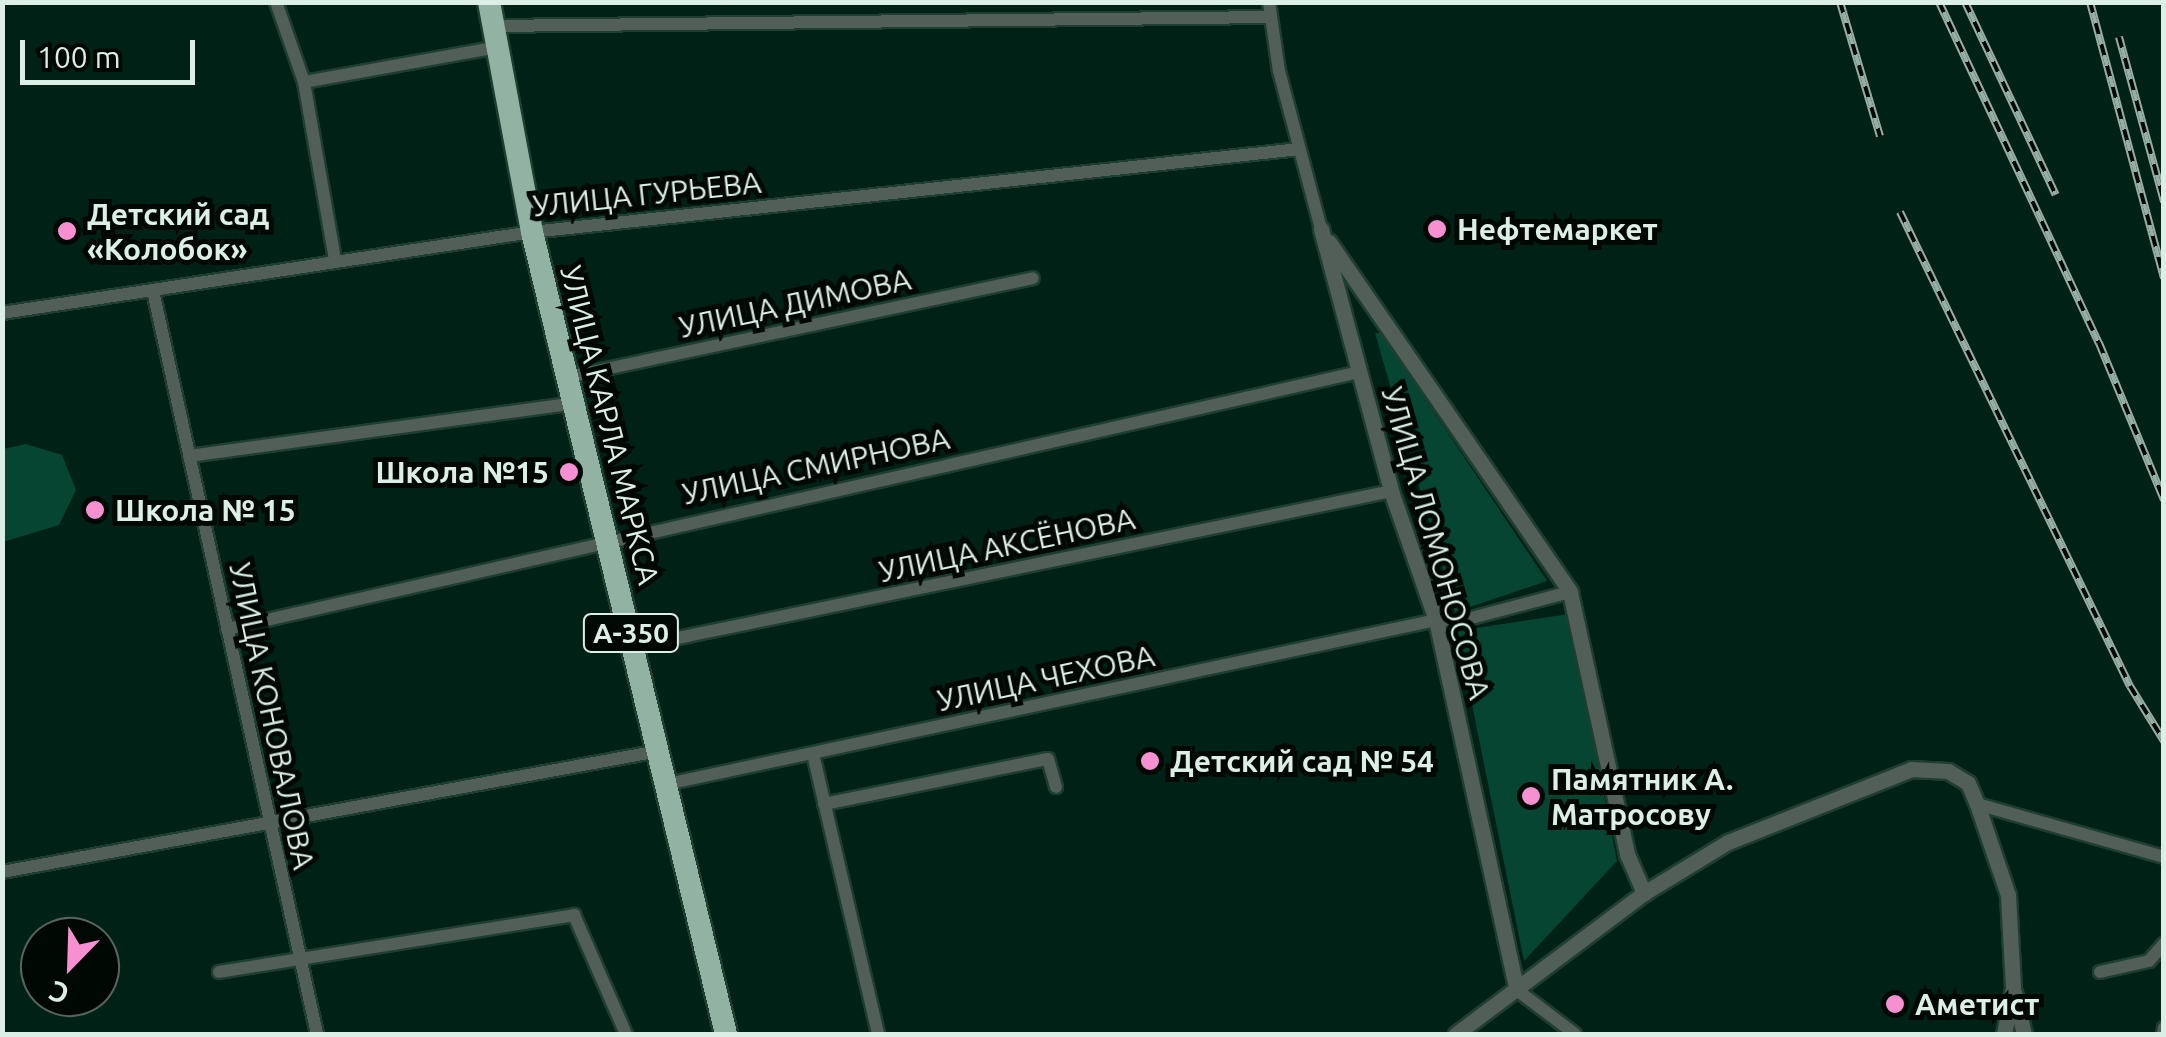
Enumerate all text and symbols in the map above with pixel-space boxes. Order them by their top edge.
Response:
scale bar [25,20,200,82]
text: 100 m [37,40,121,74]
street label: УЛИЦА ГУРЬЕВА [531,164,763,224]
place label: Детский сад «Колобок» [87,196,269,266]
place label: Нефтемаркет [1457,211,1658,247]
marker: Нефтемаркет [1426,218,1448,240]
marker: Детский сад «Колобок» [56,220,78,242]
street label: УЛИЦА ДИМОВА [676,261,914,345]
street label: УЛИЦА КАРЛА МАРКСА [553,262,667,588]
street label: УЛИЦА ЛОМОНОСОВА [1374,383,1498,703]
street label: УЛИЦА СМИРНОВА [679,420,953,512]
place label: Школа №15 [375,454,549,490]
marker: Школа №15 [558,461,580,483]
place label: Школа № 15 [115,492,296,528]
marker: Школа № 15 [84,499,106,521]
street label: УЛИЦА АКСЁНОВА [876,500,1138,590]
street label: УЛИЦА КОНОВАЛОВА [222,559,322,873]
road number: А-350 [581,610,681,656]
street label: УЛИЦА ЧЕХОВА [934,637,1158,719]
place label: Детский сад № 54 [1170,743,1434,779]
marker: Детский сад № 54 [1139,750,1161,772]
place label: Памятник А. Матросову [1551,761,1733,832]
marker: Памятник А. Матросову [1520,785,1542,807]
north arrow [20,917,120,1017]
text: С [45,975,73,1011]
place label: Аметист [1915,986,2039,1022]
marker: Аметист [1884,993,1906,1015]

